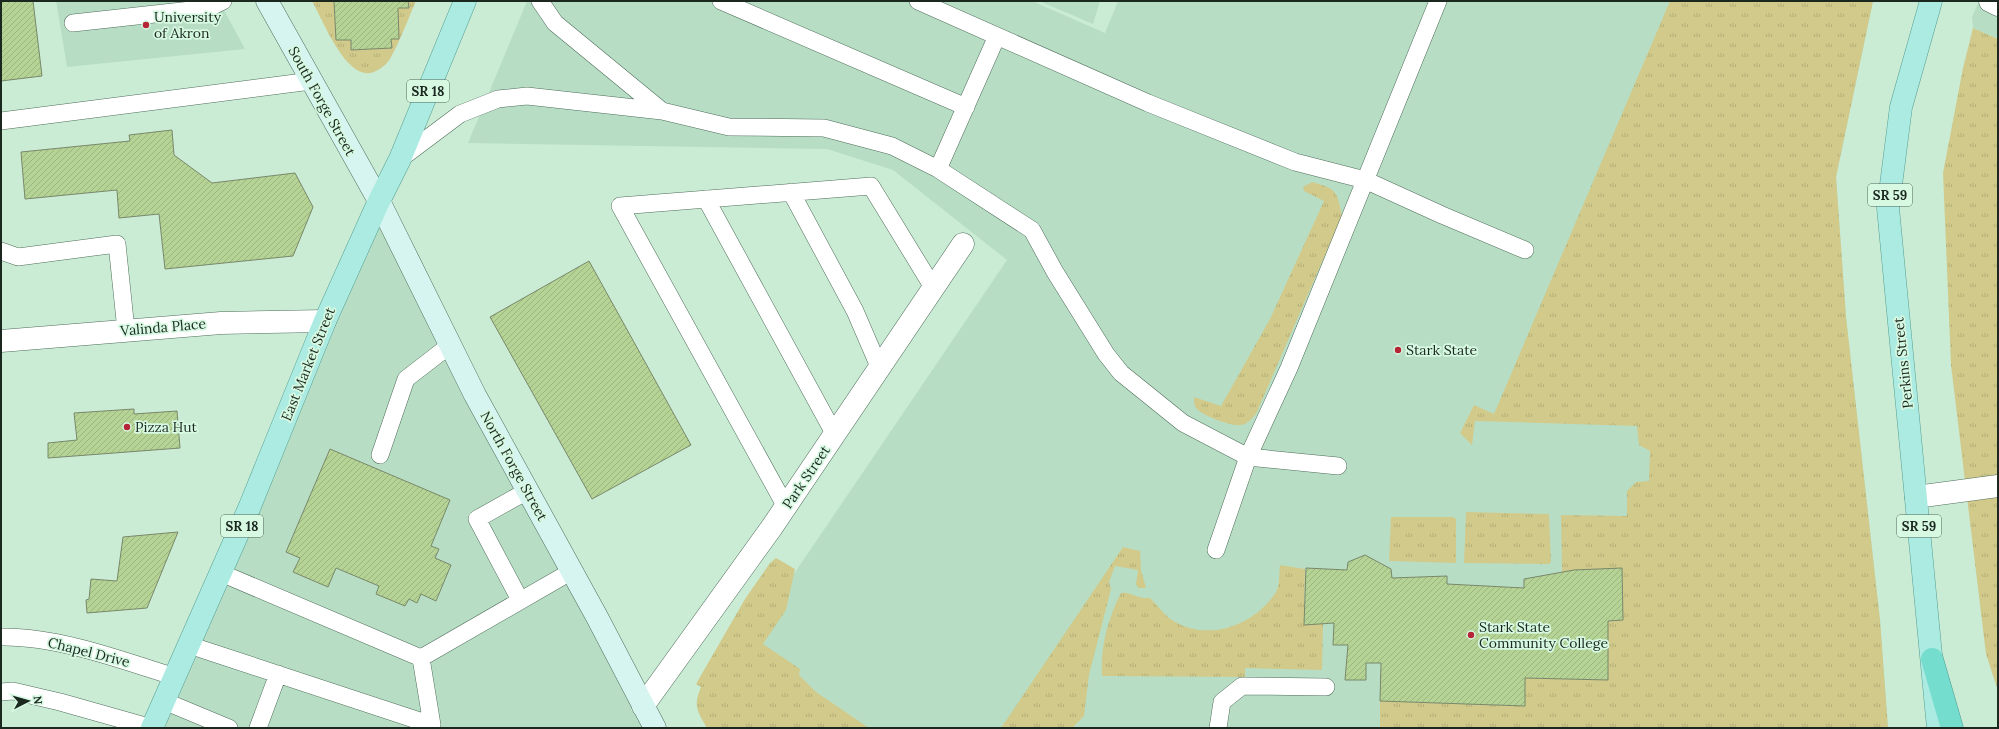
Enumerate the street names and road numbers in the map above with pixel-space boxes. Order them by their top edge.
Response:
street label: South Forge Street [284,43,360,159]
road number: SR 18 [407,80,449,102]
road number: SR 59 [1868,184,1912,206]
street label: East Market Street [277,304,339,424]
street label: Valinda Place [118,314,207,340]
street label: Perkins Street [1889,316,1917,410]
street label: North Forge Street [476,408,552,525]
street label: Park Street [778,441,834,512]
road number: SR 18 [221,515,263,537]
road number: SR 59 [1897,515,1941,537]
street label: Chapel Drive [46,633,132,671]

